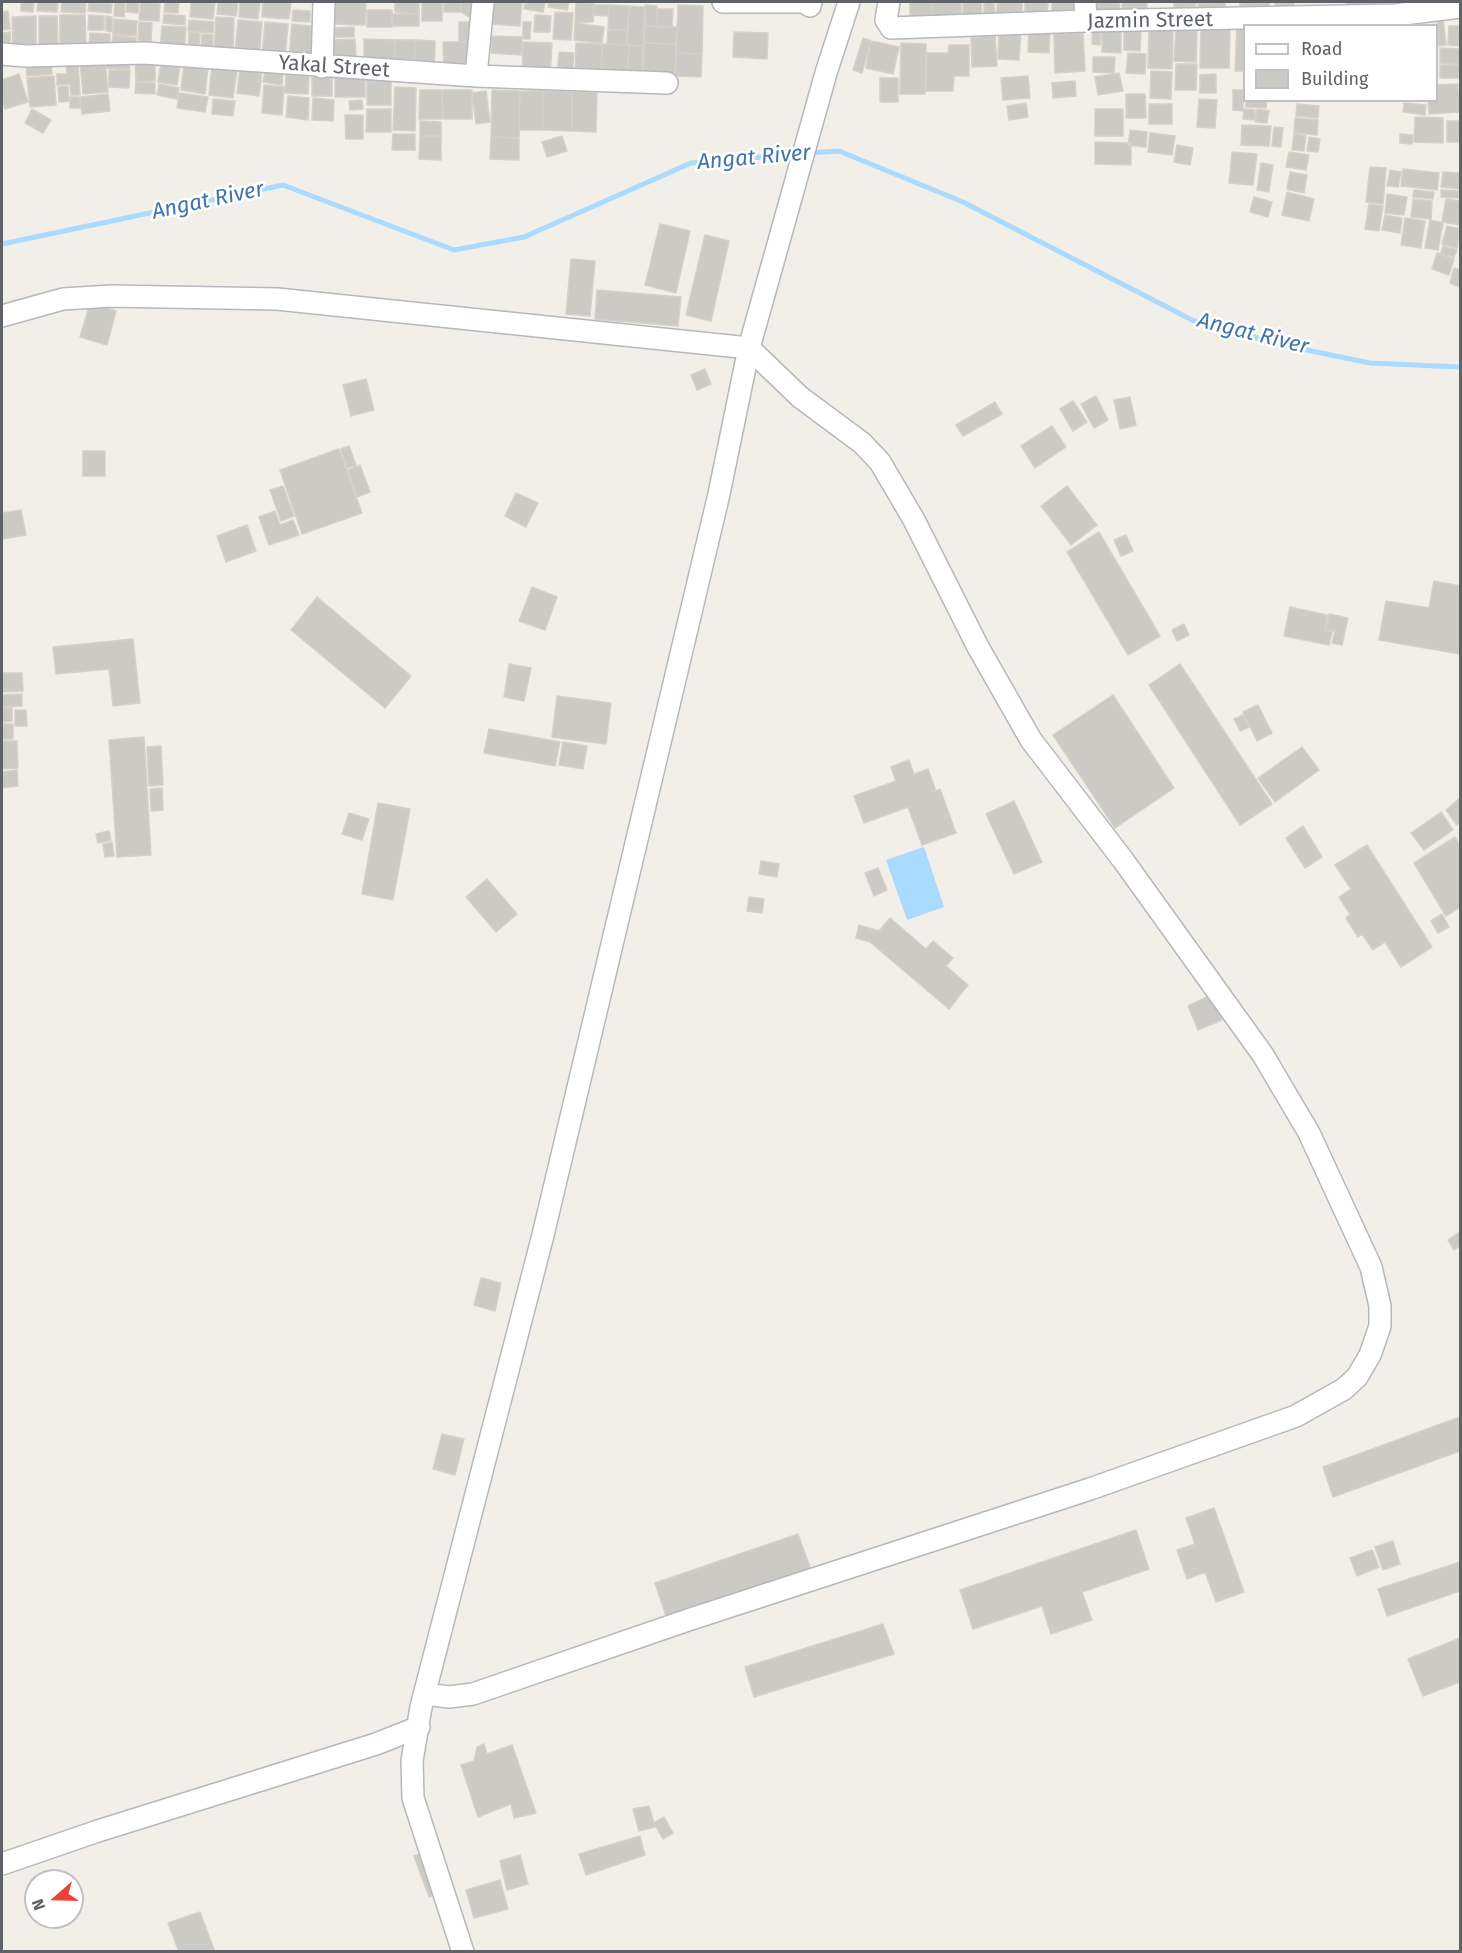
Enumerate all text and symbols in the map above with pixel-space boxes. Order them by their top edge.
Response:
street label: Jazmin Street [1087,7,1213,35]
legend [1243,24,1438,102]
text: Road [1301,38,1343,60]
street label: Yakal Street [277,51,391,83]
text: Building [1301,68,1368,90]
water label: Angat River [696,140,812,176]
water label: Angat River [150,176,266,226]
water label: Angat River [1195,307,1311,361]
north arrow [24,1869,84,1929]
text: N [28,1896,49,1913]

